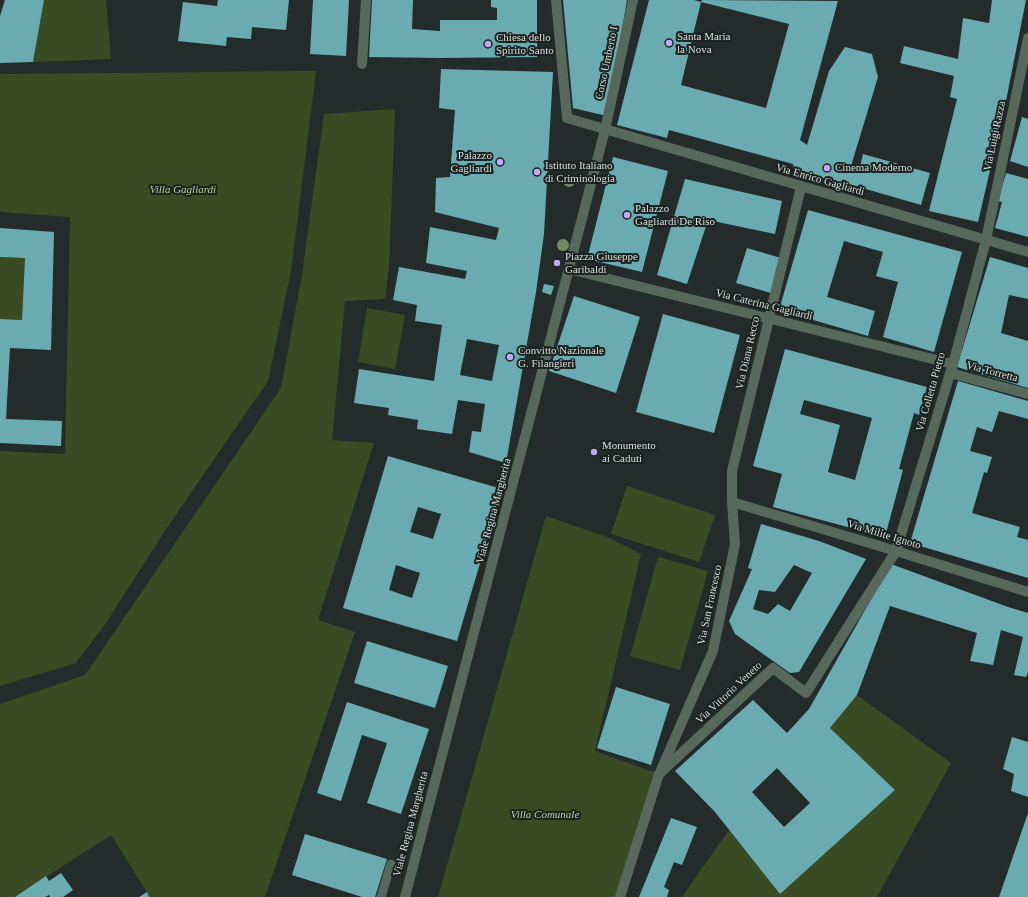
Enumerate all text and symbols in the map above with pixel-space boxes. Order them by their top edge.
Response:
street label: Corso Umberto I [593,25,621,101]
place label: Santa Maria la Nova [677,30,730,56]
place label: Chiesa dello Spirito Santo [496,31,554,57]
marker: Santa Maria la Nova [664,38,674,48]
marker: Chiesa dello Spirito Santo [483,39,493,49]
street label: Via Luigi Razza [981,100,1009,172]
place label: Palazzo Gagliardi [450,149,492,175]
marker: Palazzo Gagliardi [495,157,505,167]
place label: Istituto Italiano di Criminologia [545,159,615,185]
street label: Via Enrico Gagliardi [774,161,866,199]
place label: Cinema Moderno [835,161,912,175]
marker: Cinema Moderno [822,163,832,173]
marker: Istituto Italiano di Criminologia [532,167,542,177]
park label: Villa Gagliardi [150,183,216,197]
place label: Palazzo Gagliardi De Riso [635,202,715,228]
marker: Palazzo Gagliardi De Riso [622,210,632,220]
place label: Piazza Giuseppe Garibaldi [565,250,638,276]
marker: Piazza Giuseppe Garibaldi [552,258,562,268]
street label: Via Caterina Gagliardi [714,287,814,323]
street label: Via Diana Recco [733,315,763,391]
place label: Convitto Nazionale G. Filangieri [518,344,604,370]
street label: Via Colletta Pietro [913,351,949,433]
marker: Convitto Nazionale G. Filangieri [505,352,515,362]
street label: Via Torretta [965,359,1019,385]
place label: Monumento ai Caduti [602,439,656,465]
marker: Monumento ai Caduti [589,447,599,457]
street label: Viale Regina Margherita [474,457,514,565]
street label: Via Milite Ignoto [846,518,922,552]
street label: Via San Francesco [695,564,725,646]
street label: Via Vittorio Veneto [693,659,765,727]
street label: Viale Regina Margherita [391,770,431,878]
park label: Villa Comunale [511,808,579,822]

